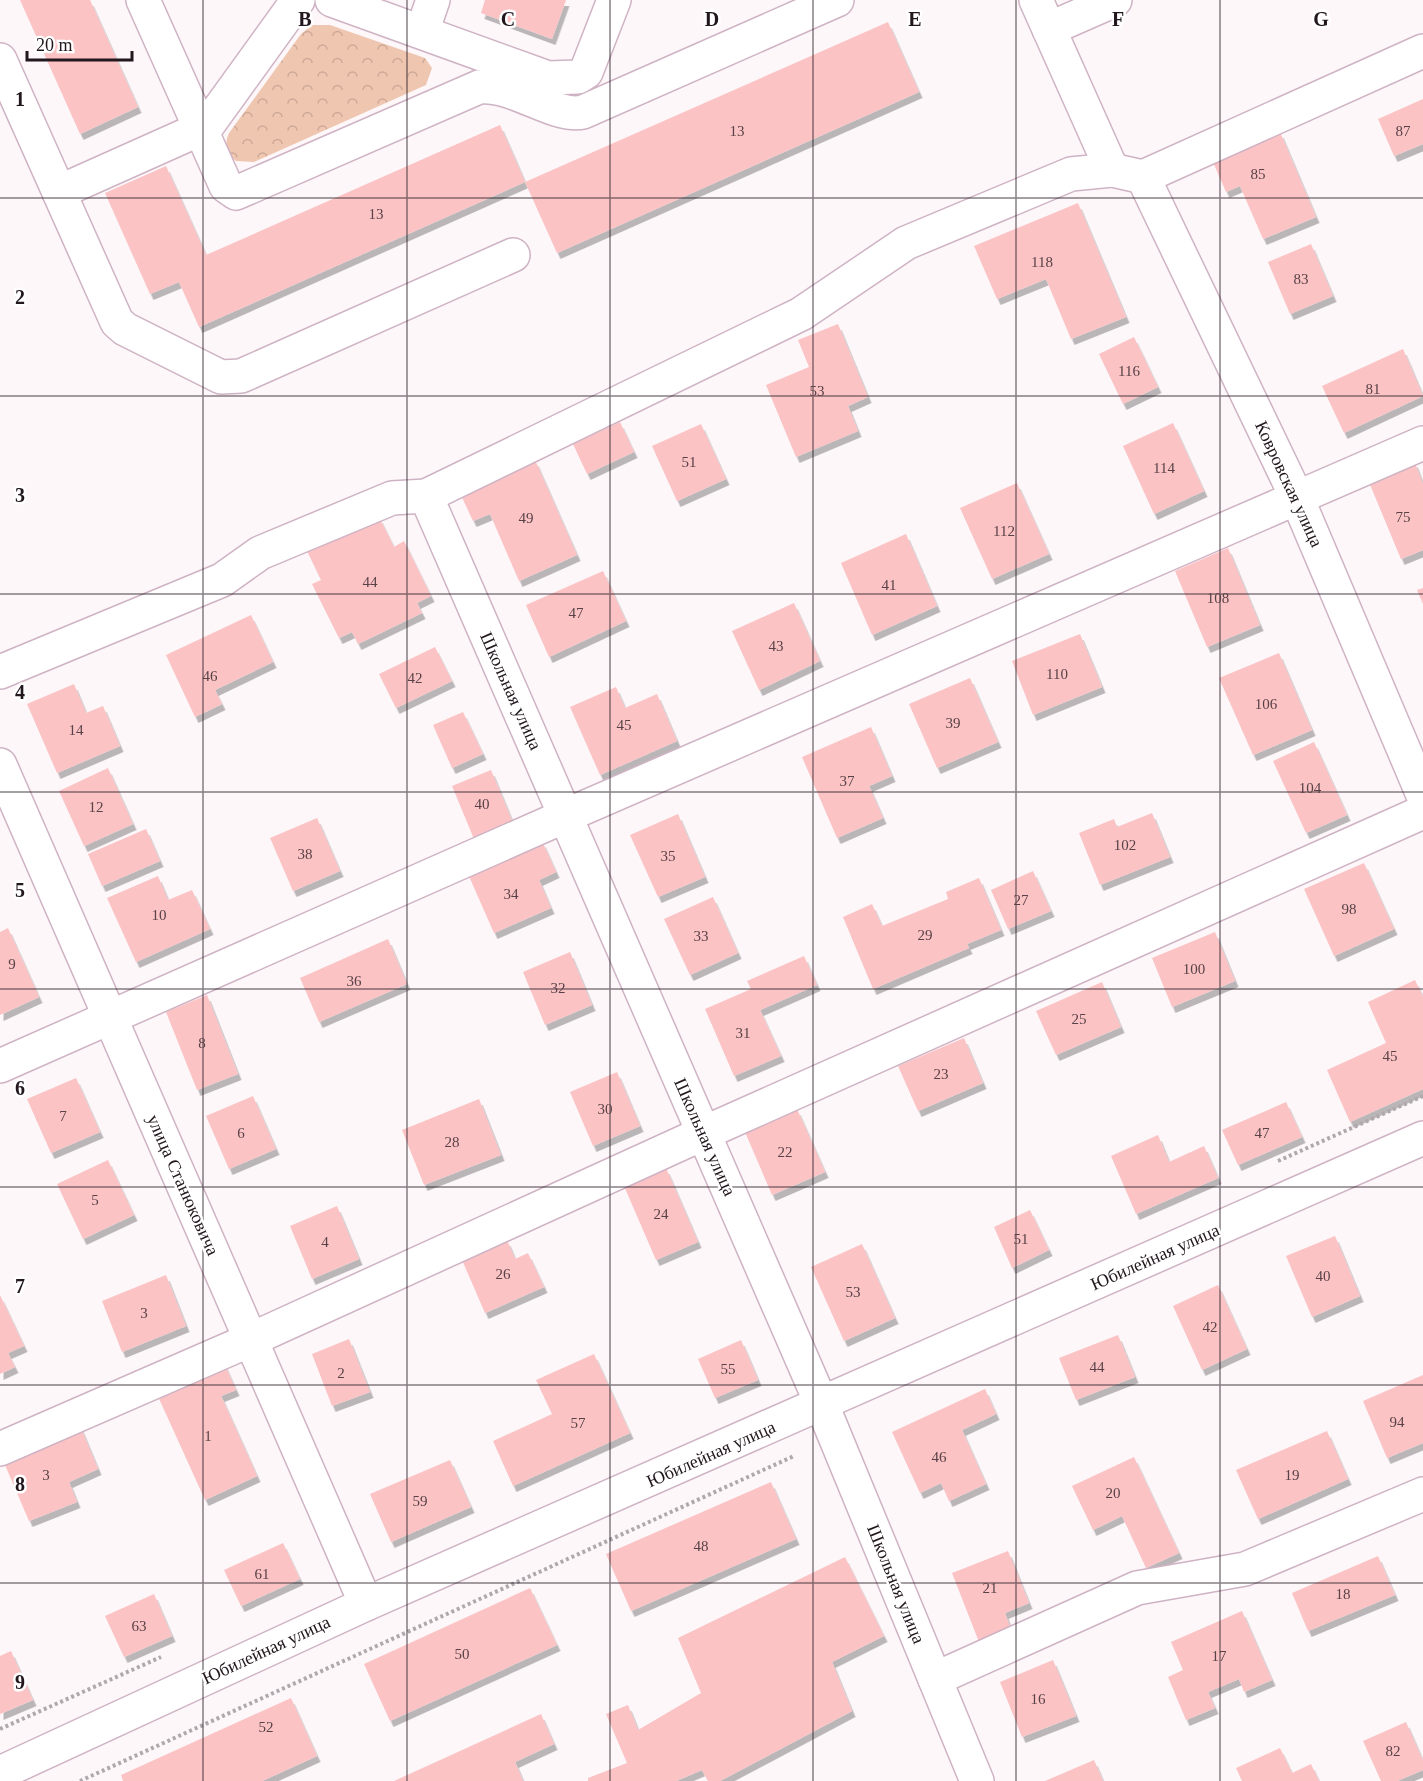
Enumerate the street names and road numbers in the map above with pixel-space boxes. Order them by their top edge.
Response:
street label: Ковровская улица [1251,418,1327,550]
street label: Школьная улица [476,629,546,753]
street label: Школьная улица [670,1075,740,1199]
street label: улица Станюковича [143,1112,223,1258]
street label: Юбилейная улица [1088,1220,1222,1294]
street label: Юбилейная улица [644,1417,778,1491]
street label: Школьная улица [863,1521,929,1647]
street label: Юбилейная улица [199,1612,333,1688]

